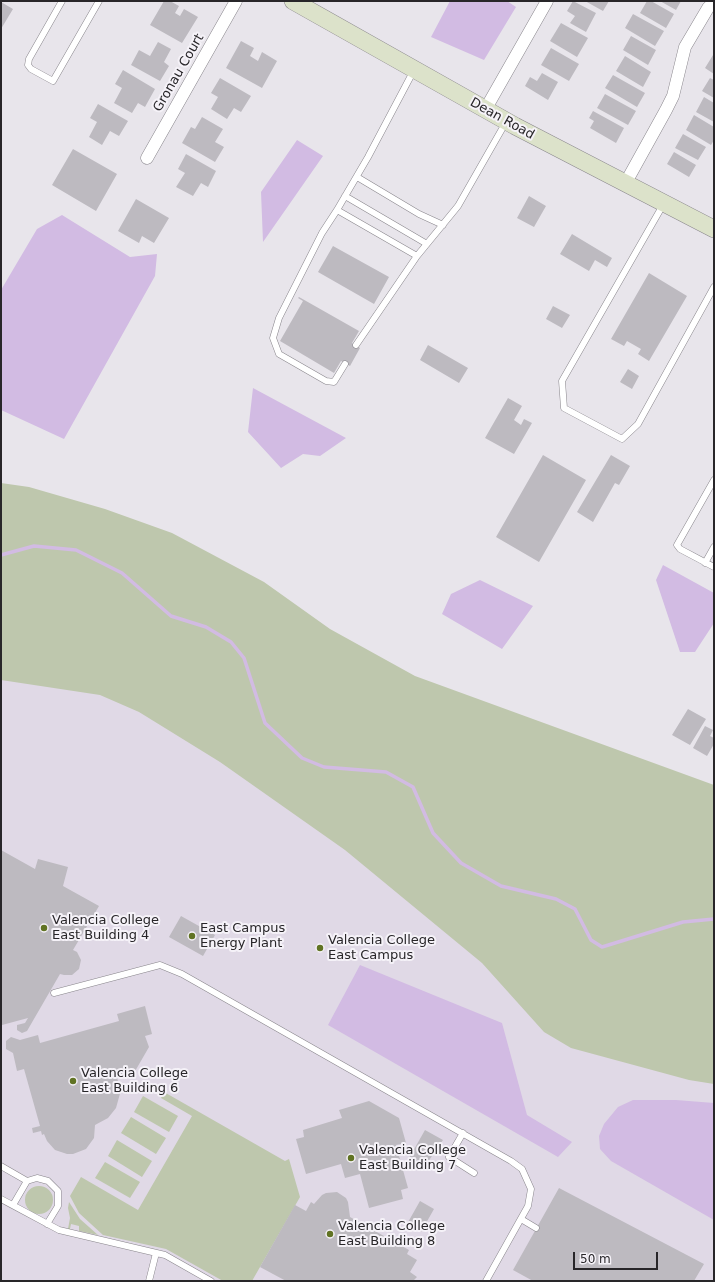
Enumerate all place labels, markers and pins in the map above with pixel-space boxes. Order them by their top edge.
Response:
place label: Valencia College East Building 4 [52,913,159,944]
place label: East Campus Energy Plant [200,921,285,952]
marker: Valencia College East Building 4 [39,923,49,933]
marker: East Campus Energy Plant [187,931,197,941]
place label: Valencia College East Campus [328,933,435,964]
marker: Valencia College East Campus [315,943,325,953]
place label: Valencia College East Building 6 [81,1066,188,1097]
marker: Valencia College East Building 6 [68,1076,78,1086]
place label: Valencia College East Building 7 [359,1143,466,1174]
marker: Valencia College East Building 7 [346,1153,356,1163]
place label: Valencia College East Building 8 [338,1219,445,1250]
marker: Valencia College East Building 8 [325,1229,335,1239]

